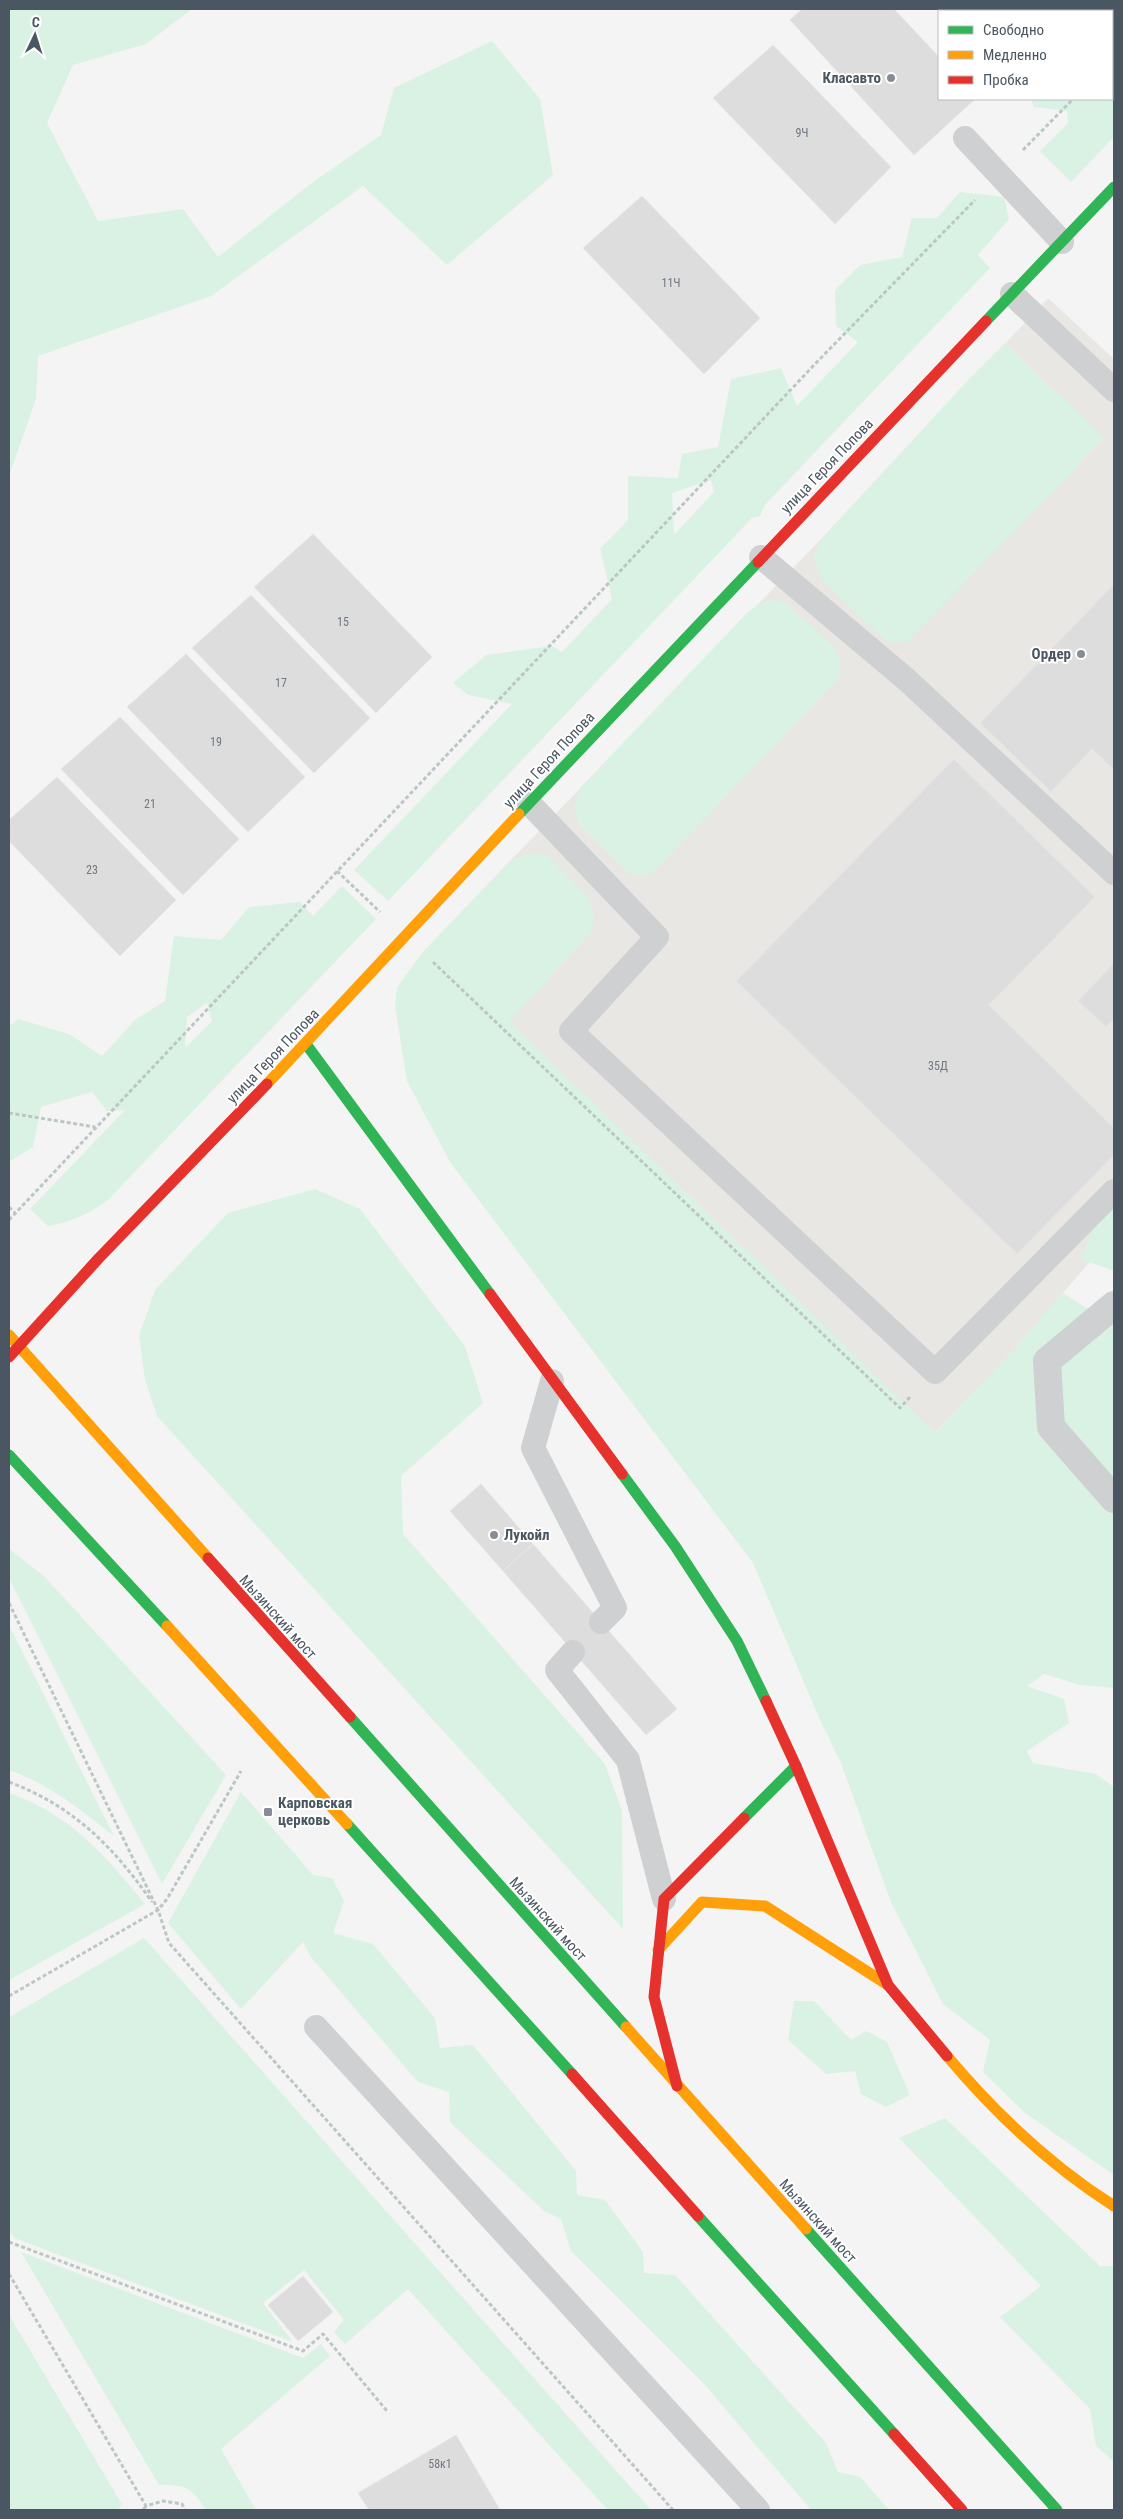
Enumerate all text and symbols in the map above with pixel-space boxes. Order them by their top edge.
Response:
north arrow [10,10,60,60]
legend [938,10,1113,100]
text: С [31,14,40,30]
text: Свободно [983,21,1044,39]
text: Медленно [983,46,1047,64]
place label: Класавто [823,69,881,87]
text: Пробка [983,71,1029,89]
marker: Класавто [885,72,897,84]
house number: 9Ч [795,126,809,140]
house number: 11Ч [661,276,681,290]
street label: улица Героя Попова [777,415,877,517]
house number: 15 [337,615,349,629]
place label: Ордер [1032,645,1071,663]
marker: Ордер [1075,648,1087,660]
house number: 17 [275,676,287,690]
street label: улица Героя Попова [500,708,598,812]
house number: 19 [210,735,222,749]
house number: 21 [144,797,156,811]
house number: 23 [86,863,98,877]
street label: улица Героя Попова [223,1005,323,1107]
house number: 35Д [928,1059,948,1073]
place label: Лукойл [504,1526,550,1544]
marker: Лукойл [488,1529,500,1541]
street label: Мызинский мост [236,1571,320,1663]
place label: Карповская церковь [278,1794,352,1829]
marker: Карповская церковь [262,1806,274,1818]
street label: Мызинский мост [506,1873,590,1965]
street label: Мызинский мост [776,2175,860,2267]
house number: 58к1 [428,2457,452,2471]

